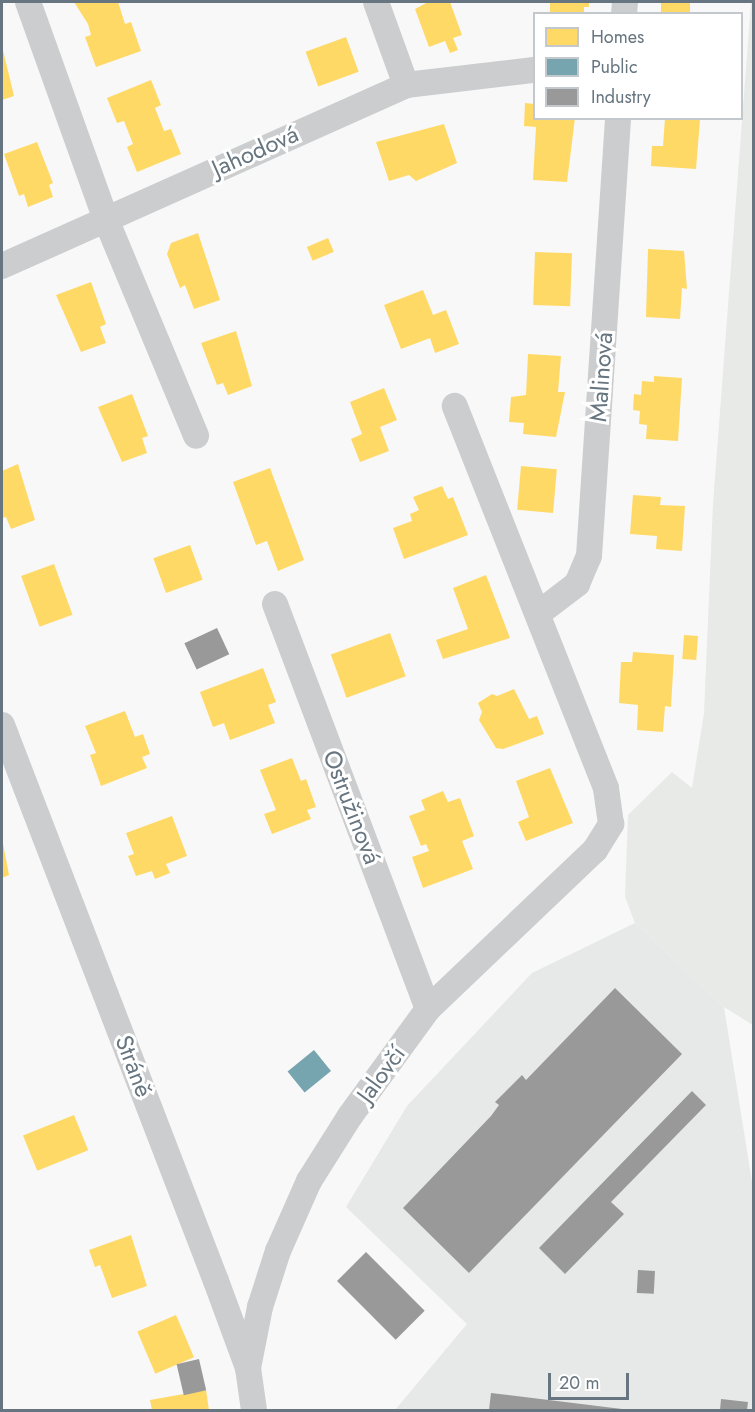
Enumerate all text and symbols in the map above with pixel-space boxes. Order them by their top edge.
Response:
legend [533,12,743,120]
text: Homes [591,24,644,50]
text: Public [591,54,638,80]
text: Industry [591,84,651,110]
street label: Jahodová [207,119,303,183]
street label: Malinová [583,331,619,423]
street label: Ostružinová [317,746,387,868]
street label: Stráně [109,1031,159,1101]
street label: Jalovčí [351,1040,411,1108]
scale bar [551,1361,632,1399]
text: 20 m [559,1370,599,1396]

